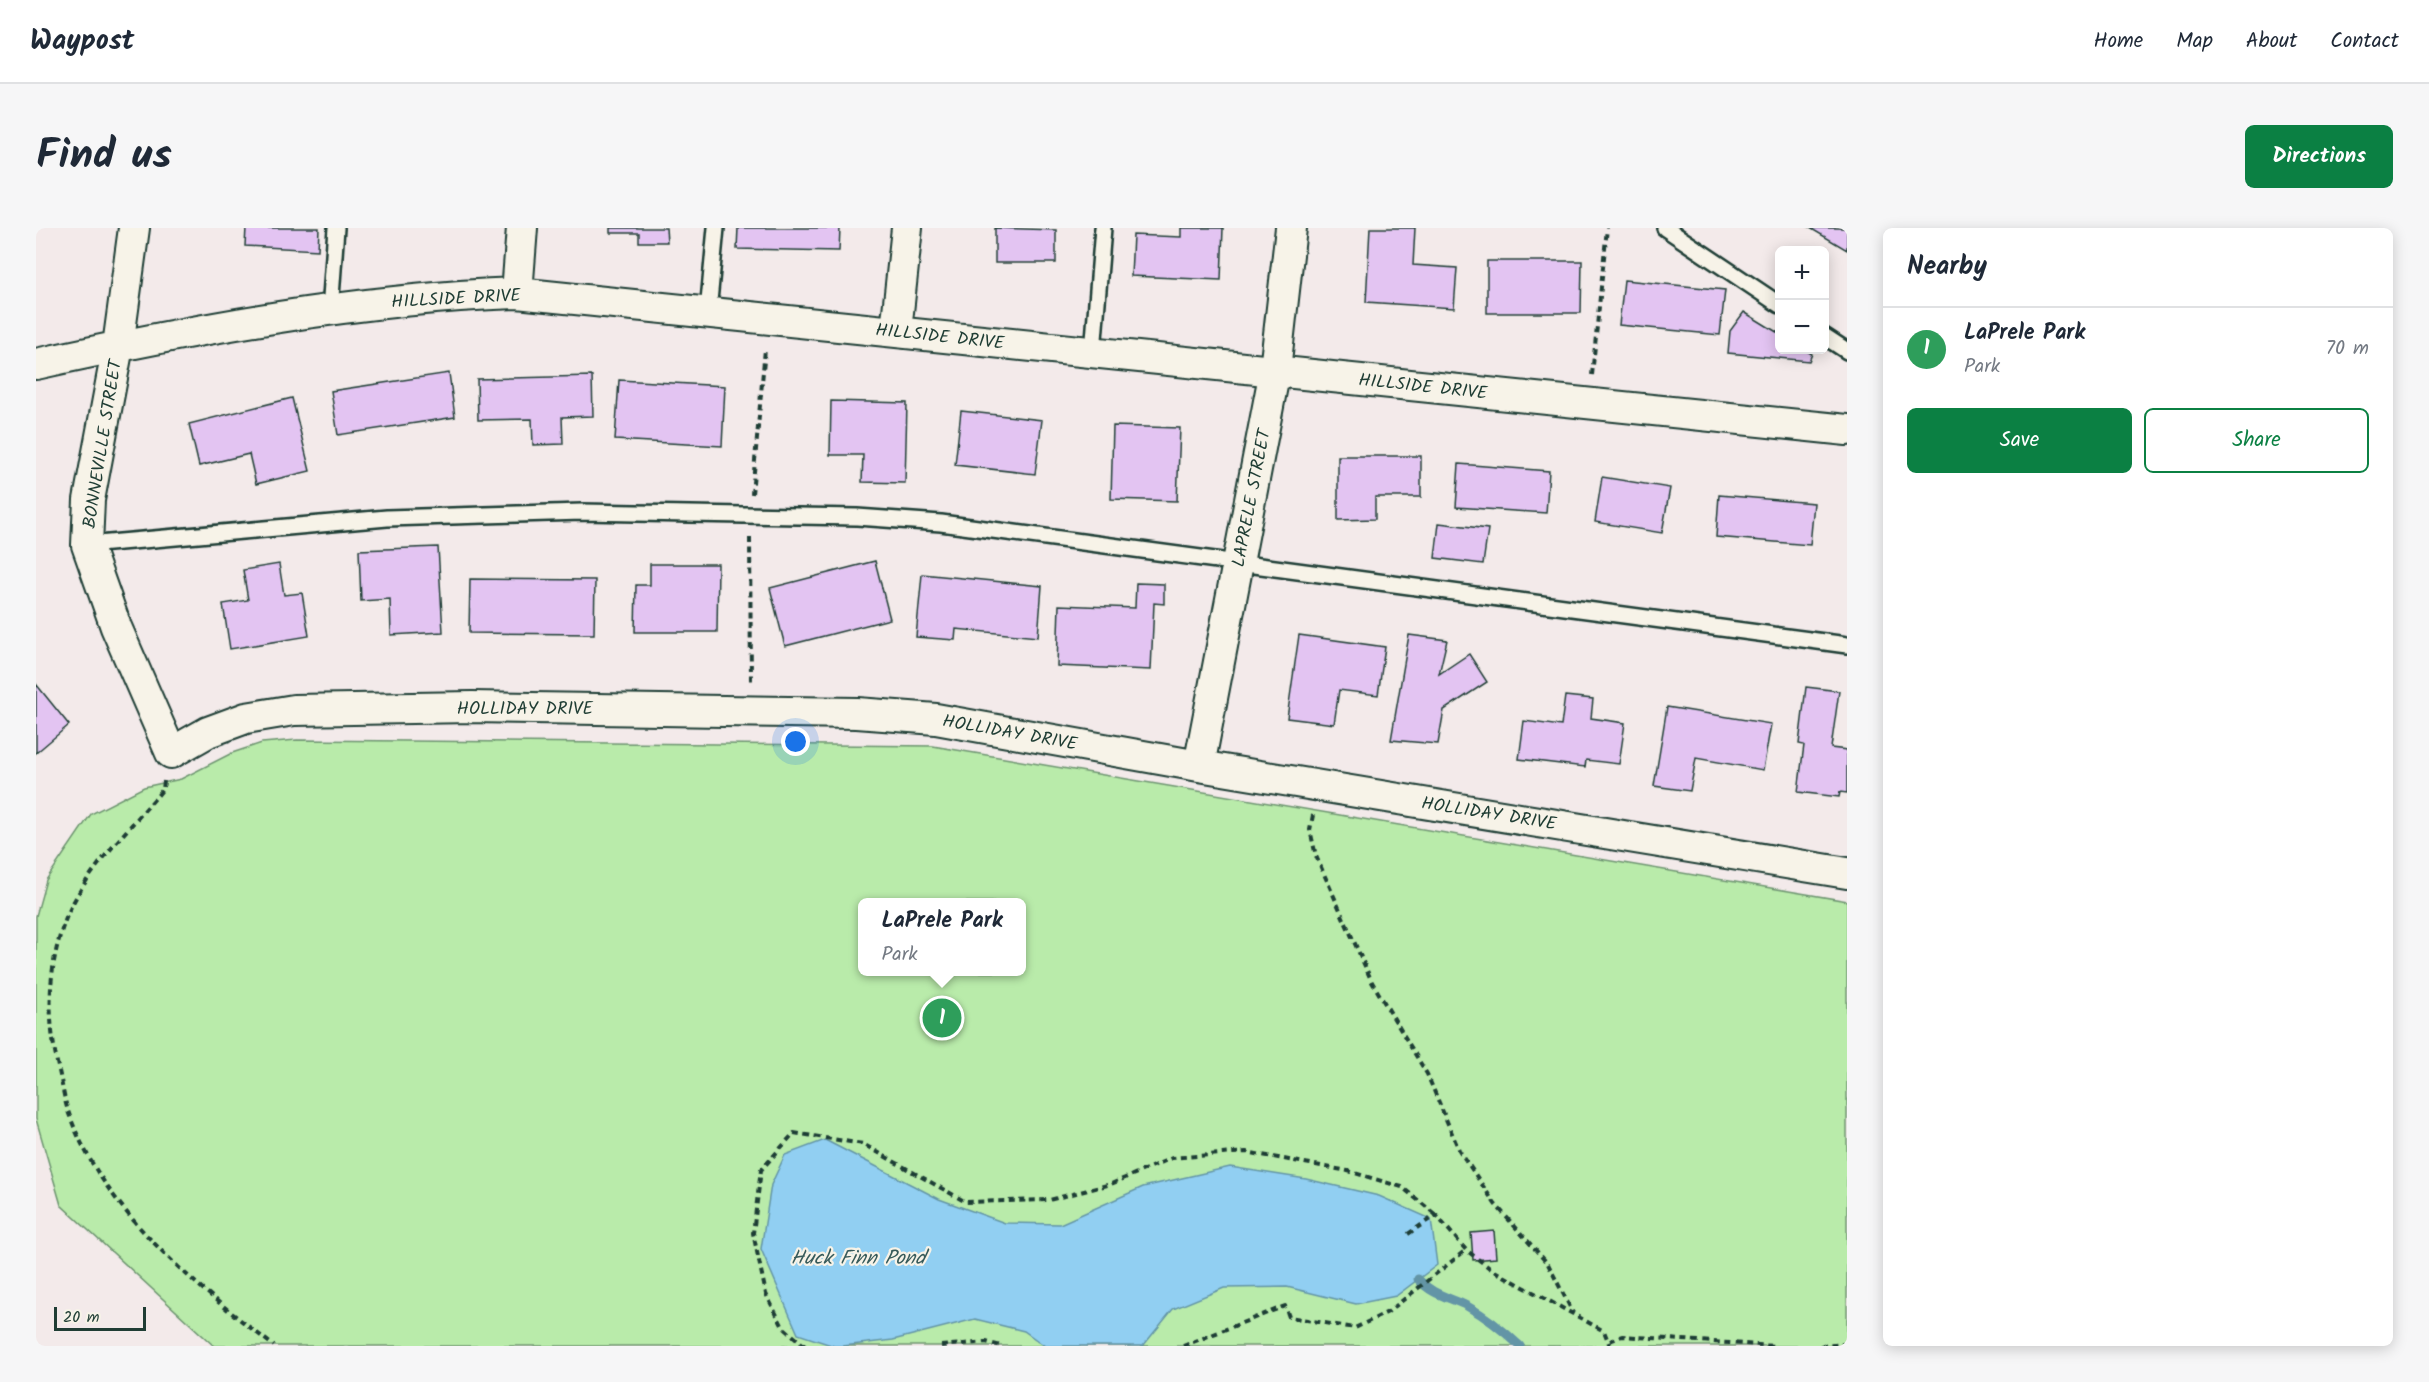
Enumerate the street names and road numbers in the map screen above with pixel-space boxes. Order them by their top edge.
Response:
street label: HILLSIDE DRIVE [391,282,522,317]
street label: HILLSIDE DRIVE [874,316,1006,359]
street label: BONNEVILLE STREET [76,356,131,531]
street label: HILLSIDE DRIVE [1357,366,1489,409]
street label: LAPRELE STREET [1225,426,1280,570]
street label: HOLLIDAY DRIVE [457,695,594,724]
street label: HOLLIDAY DRIVE [940,707,1080,760]
street label: HOLLIDAY DRIVE [1419,790,1559,840]

